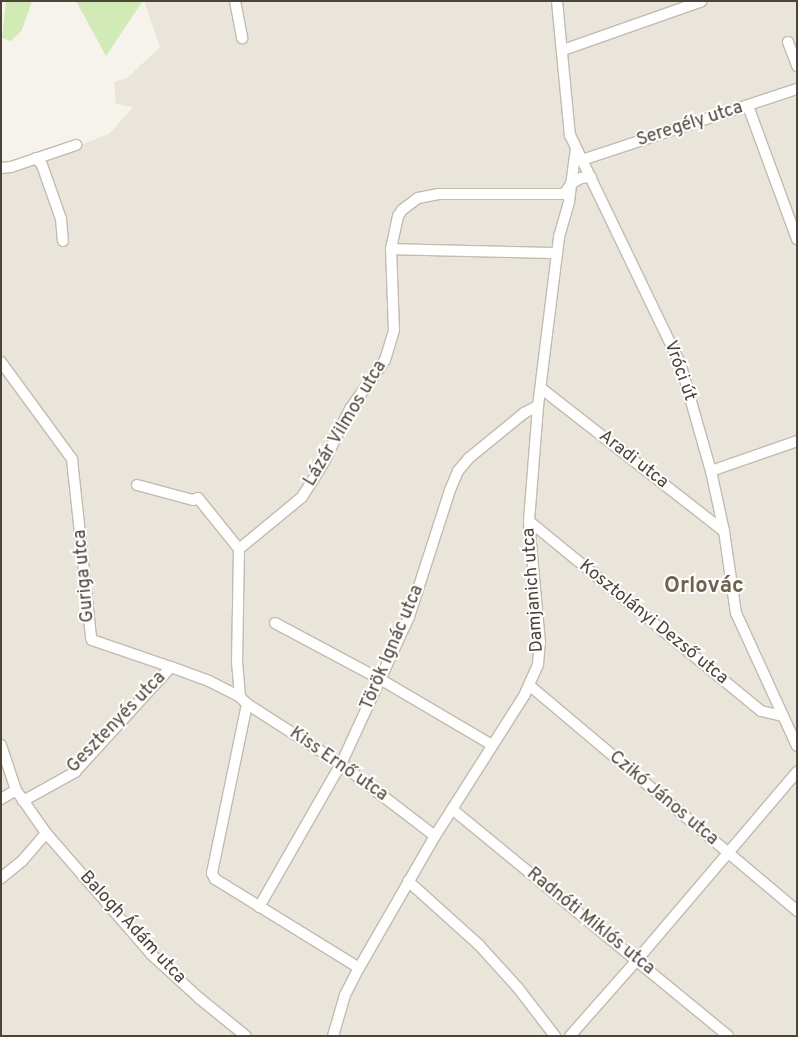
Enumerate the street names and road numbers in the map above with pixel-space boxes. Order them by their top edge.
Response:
street label: Seregély utca [634,98,746,152]
street label: Vróci út [658,338,700,404]
street label: Lázár Vilmos utca [300,357,392,491]
street label: Aradi utca [594,426,672,494]
street label: Damjanich utca [519,527,549,653]
street label: Guriga utca [70,529,100,623]
street label: Kosztolányi Dezső utca [574,556,732,690]
street label: Török Ignác utca [357,582,429,714]
street label: Gesztenyés utca [63,668,171,778]
street label: Kiss Ernő utca [285,723,391,807]
street label: Czikó János utca [604,747,722,851]
street label: Radnóti Miklós utca [522,864,658,980]
street label: Balogh Ádám utca [74,867,190,989]

